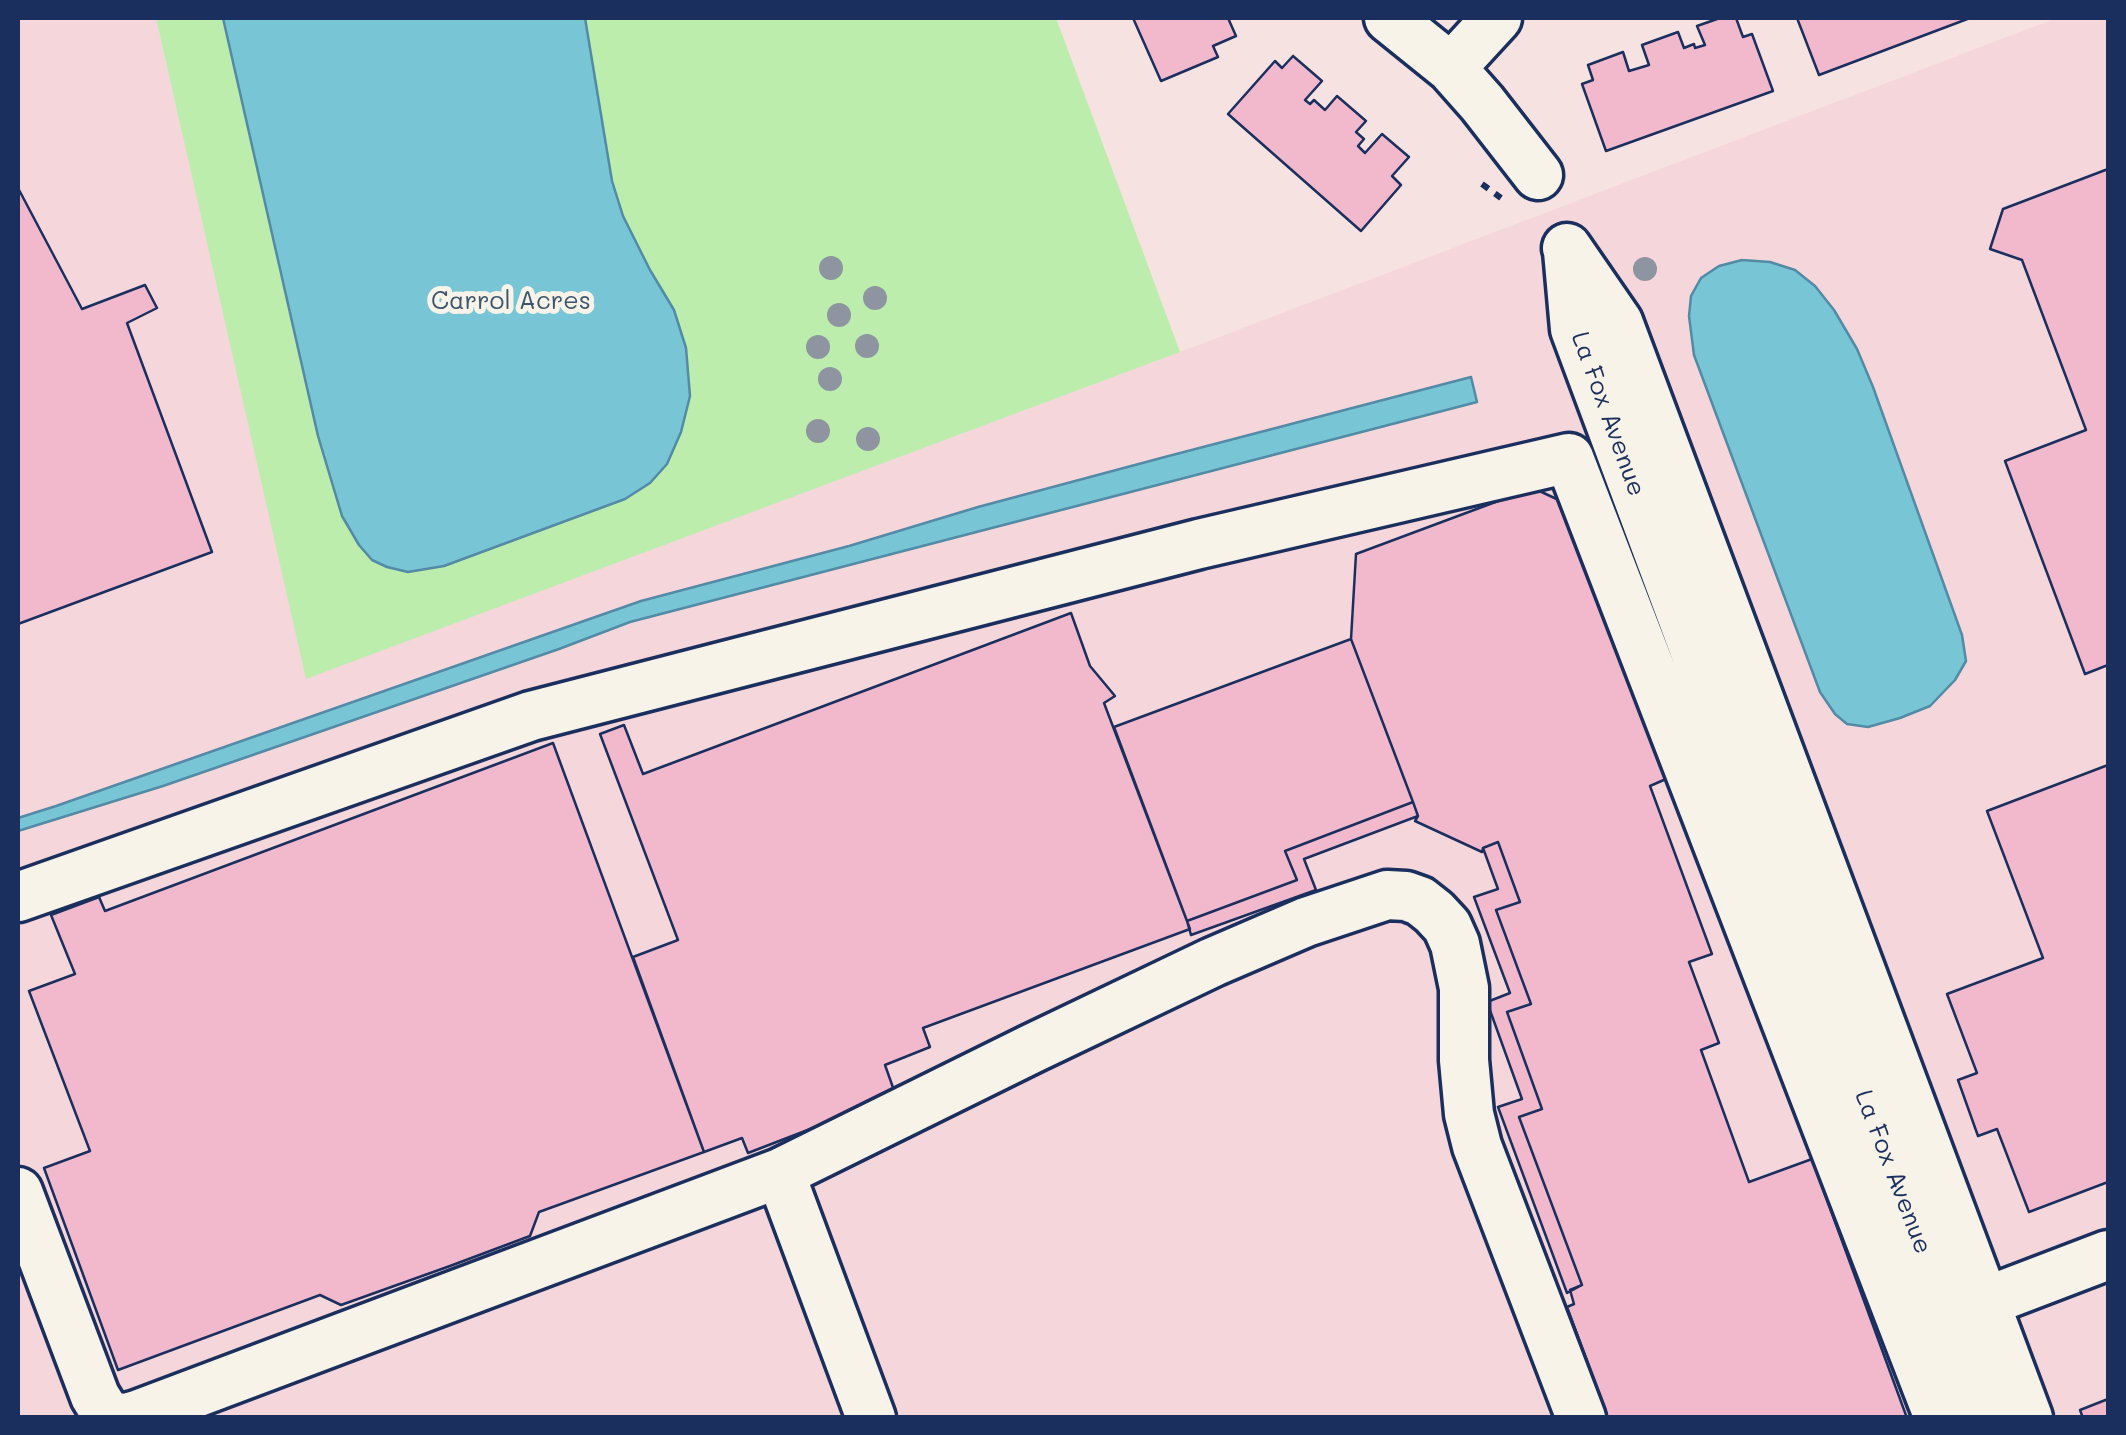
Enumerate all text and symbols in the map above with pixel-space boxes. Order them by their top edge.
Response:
park label: Carrol Acres [431,286,591,316]
street label: La Fox Avenue [1564,328,1652,500]
street label: La Fox Avenue [1848,1086,1938,1258]

